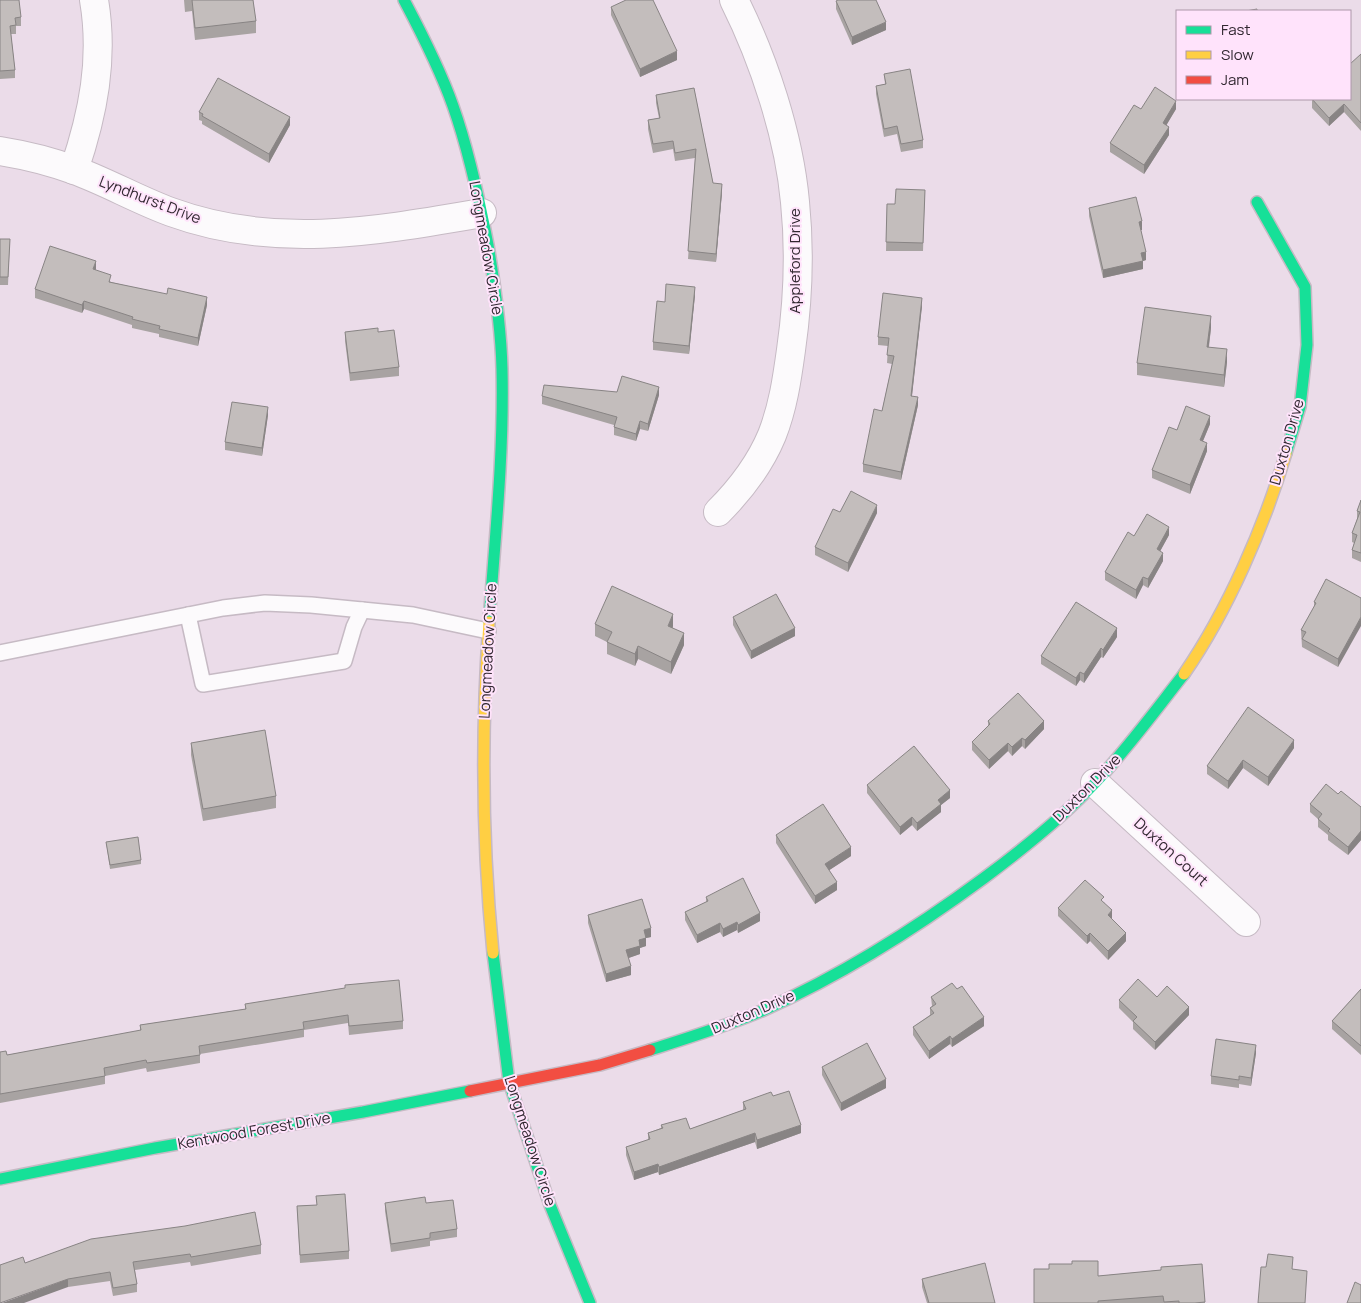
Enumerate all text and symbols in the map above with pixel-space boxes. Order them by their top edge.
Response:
legend [1176,10,1351,100]
text: Fast [1221,19,1250,40]
text: Slow [1221,44,1254,65]
text: Jam [1221,69,1249,90]
street label: Lyndhurst Drive [96,170,204,229]
street label: Longmeadow Circle [464,179,509,317]
street label: Appleford Drive [784,208,805,314]
street label: Duxton Drive [1264,396,1309,487]
street label: Longmeadow Circle [473,582,502,719]
street label: Duxton Drive [1048,749,1126,826]
street label: Duxton Court [1130,813,1213,891]
street label: Duxton Drive [708,985,798,1038]
street label: Longmeadow Circle [500,1073,562,1209]
street label: Kentwood Forest Drive [176,1107,332,1154]

